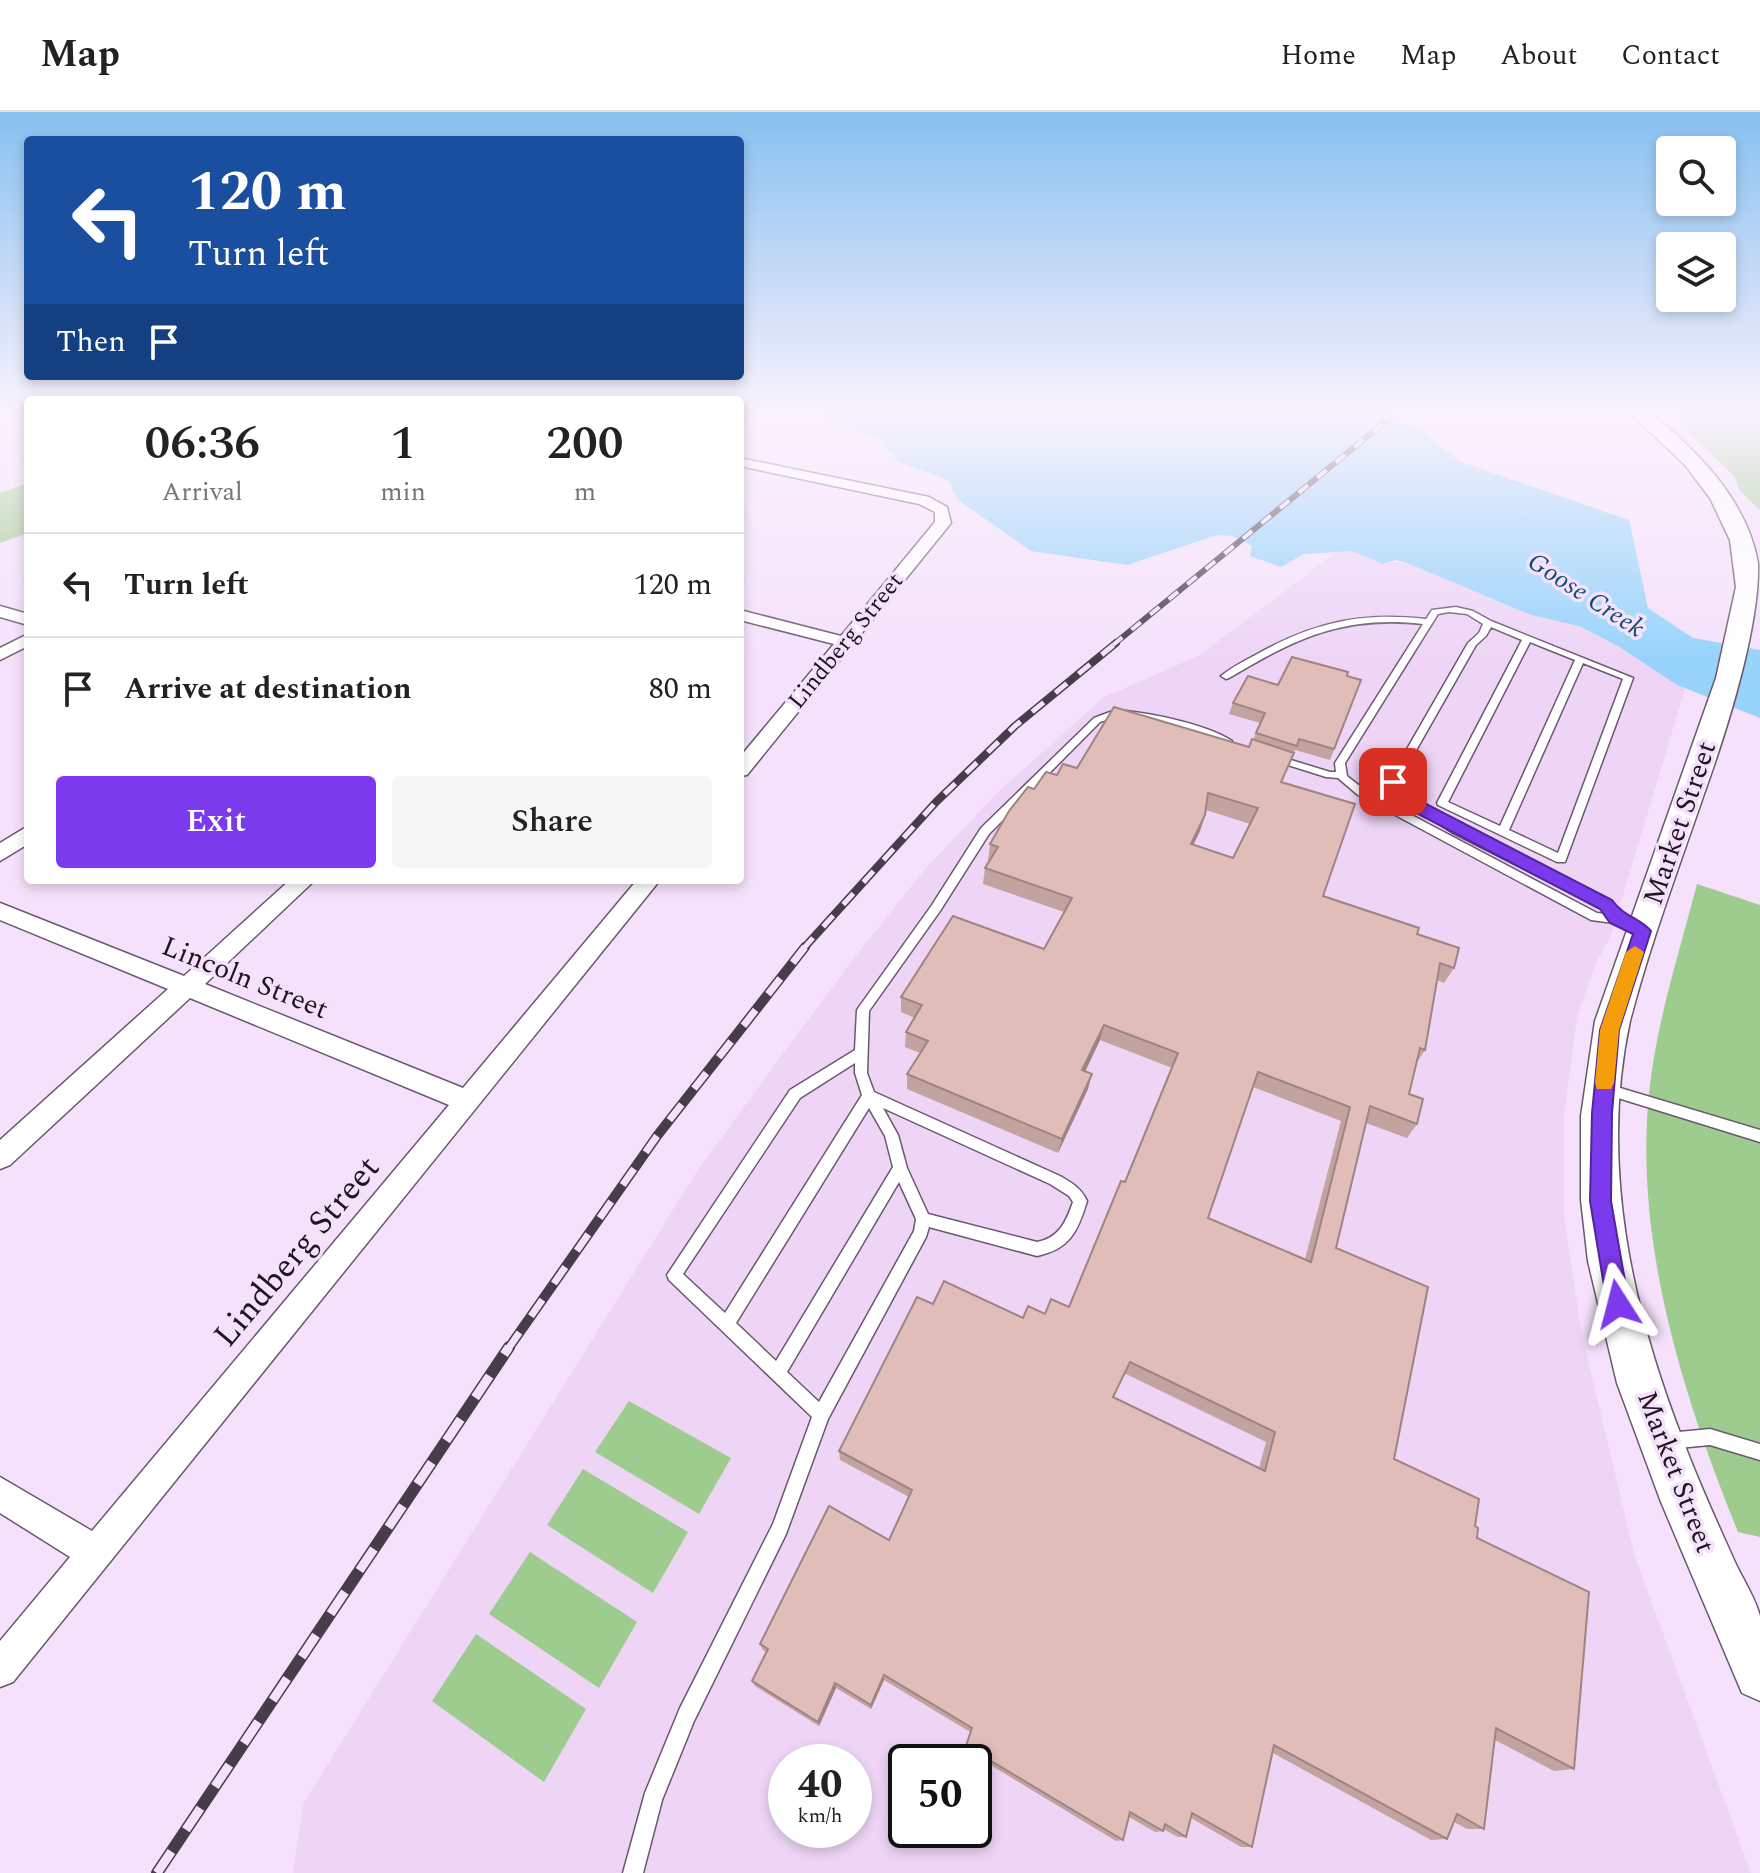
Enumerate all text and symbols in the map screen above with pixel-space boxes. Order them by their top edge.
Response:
text: Map [40,26,120,84]
text: Home [1280,34,1356,77]
text: Map [1400,34,1456,77]
text: About [1500,34,1577,77]
text: Contact [1621,34,1720,77]
map controls [1656,136,1736,312]
button: search [1656,136,1736,216]
text: 120 m [188,150,347,235]
icon: left [56,168,160,272]
text: Turn left [188,227,329,282]
button: layers [1656,232,1736,312]
text: Then [56,319,126,365]
icon: arrive [142,320,186,364]
text: 06:36 [144,407,260,480]
text: 1 [390,407,416,480]
text: 200 [546,407,624,480]
text: Arrival [162,472,243,512]
text: min [380,472,426,512]
text: m [574,472,596,512]
water label: Goose Creek [1519,542,1653,648]
text: Turn left [124,562,249,608]
text: 120 m [634,562,712,608]
icon: left [56,563,100,607]
street label: Lindberg Street [780,565,912,717]
text: Arrive at destination [124,666,411,712]
text: 80 m [649,666,712,712]
icon: arrive [56,667,100,711]
street label: Market Street [1632,735,1728,911]
pin [1359,748,1427,816]
icon: arrive [1371,760,1415,804]
button: Exit [56,776,376,868]
button: Share [392,776,712,868]
street label: Lincoln Street [155,925,335,1031]
street label: Lindberg Street [201,1145,393,1359]
position arrow [1576,1262,1660,1346]
street label: Market Street [1625,1385,1727,1559]
speed limit sign: 50 [888,1744,992,1848]
text: 40 [798,1755,842,1816]
text: km/h [798,1801,843,1831]

